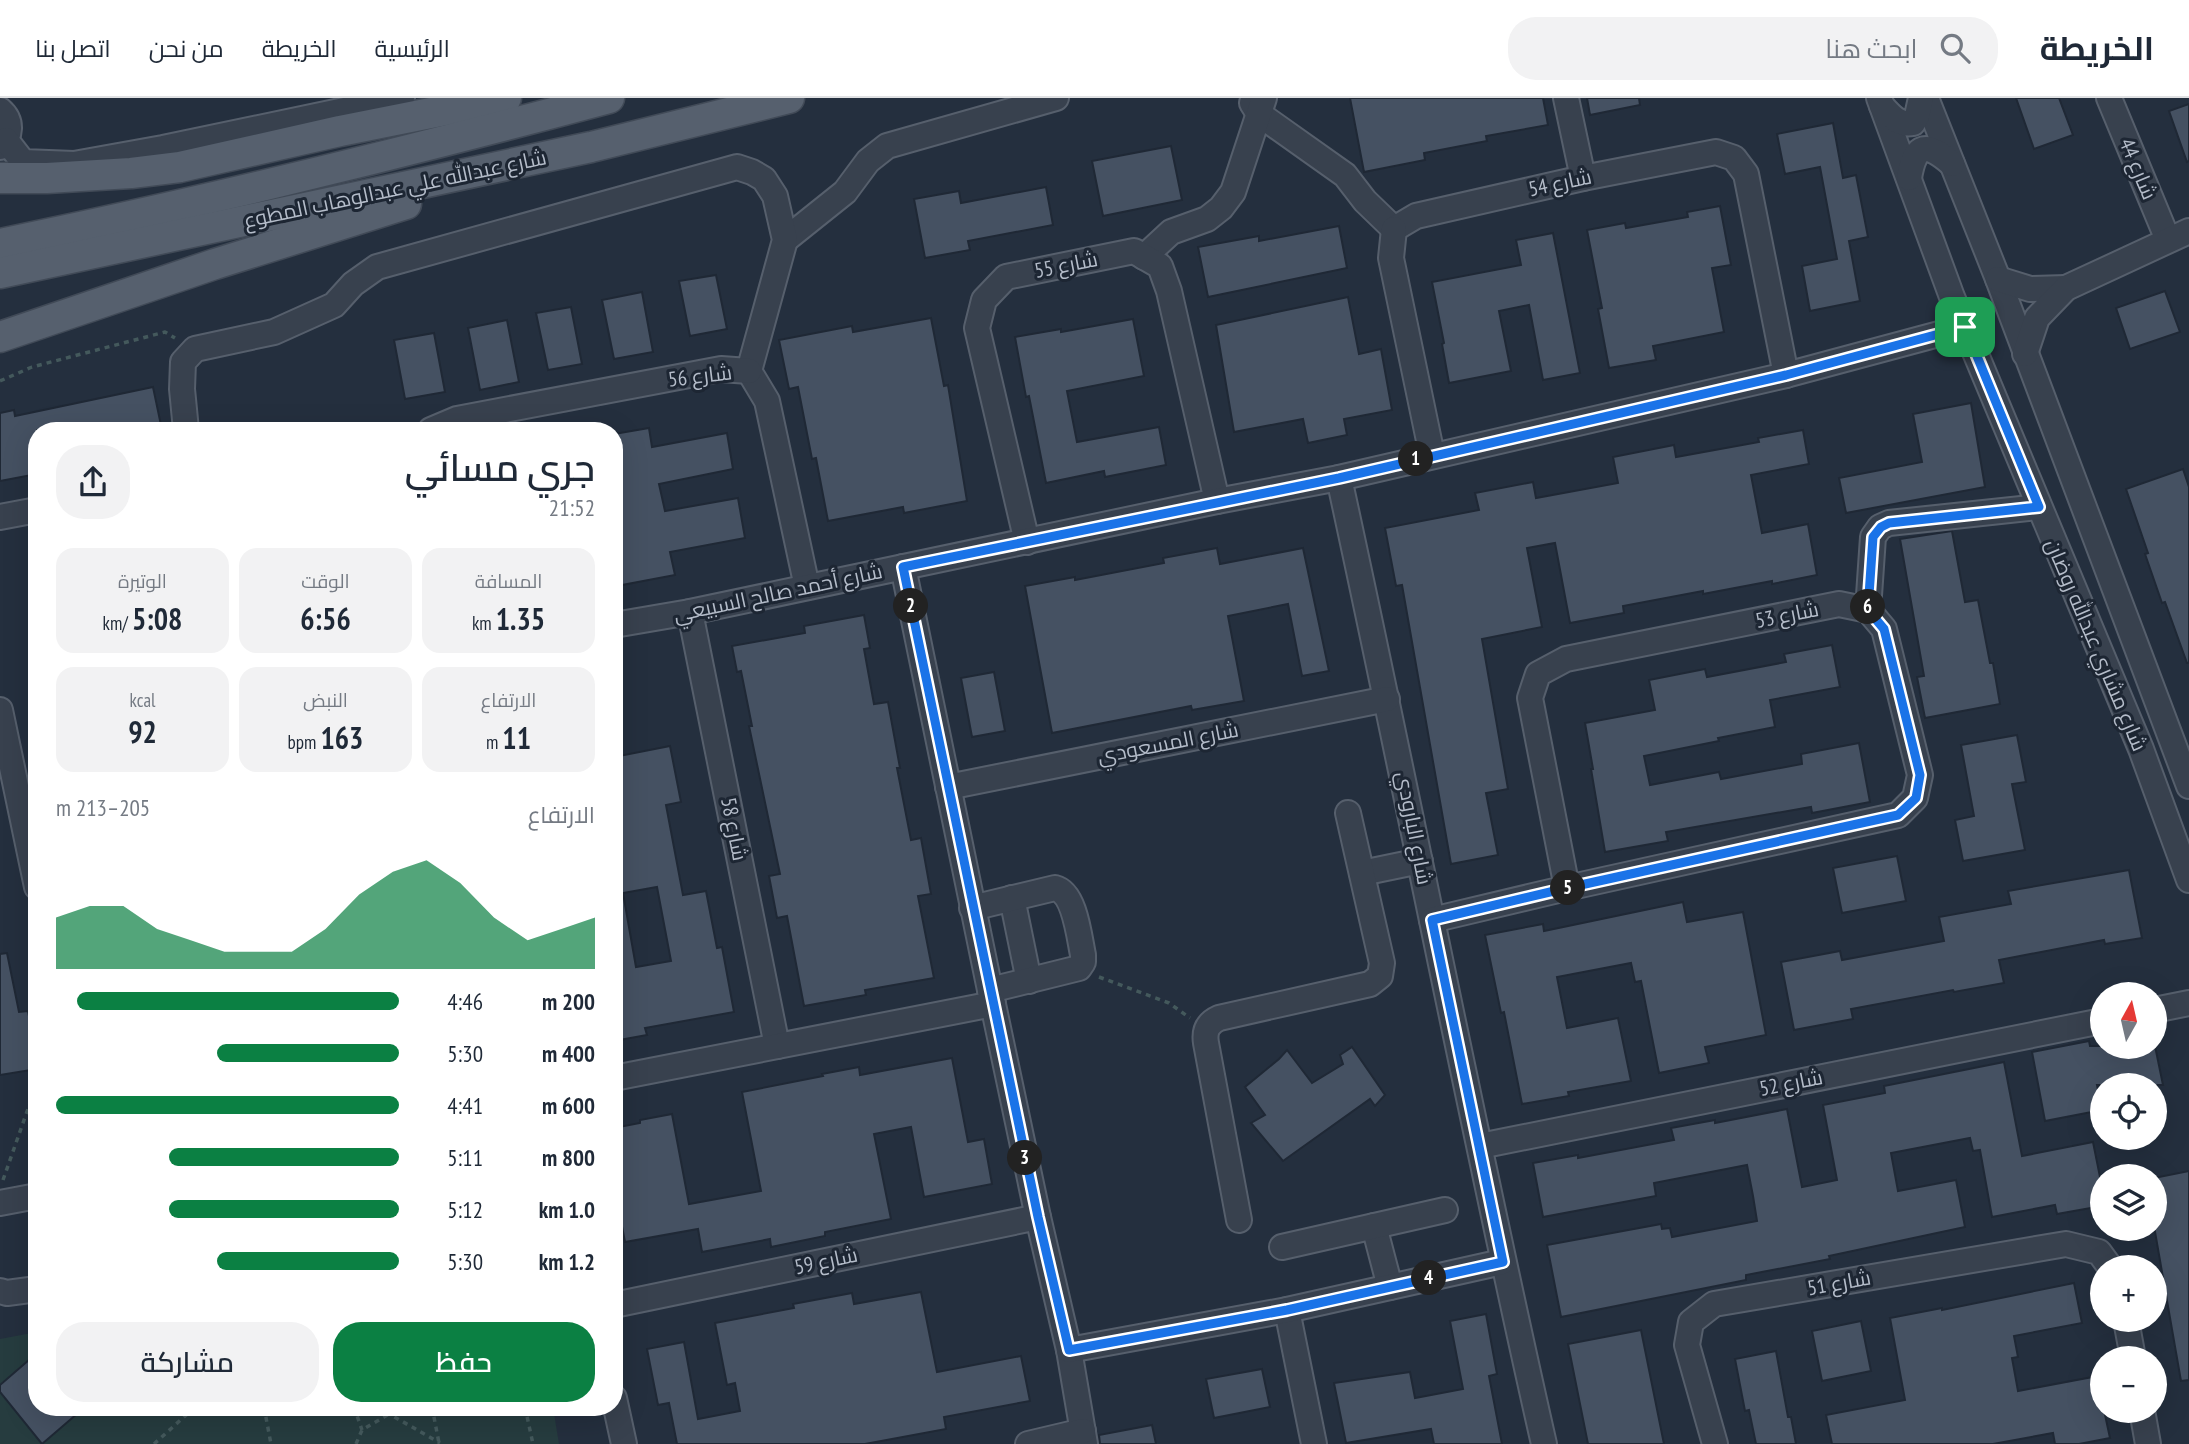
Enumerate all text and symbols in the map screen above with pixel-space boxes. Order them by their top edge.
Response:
search box [1508,17,1998,80]
text: الخريطة [2040,26,2154,69]
icon: search [1936,29,1974,67]
text: ابحث هنا [1825,32,1918,65]
text: اتصل بنا [35,33,111,64]
text: من نحن [149,33,224,64]
text: الخريطة [262,33,337,64]
text: الرئيسية [375,33,450,64]
street label: شارع 44 [2113,134,2163,204]
street label: شارع عبدالله علي عبدالوهاب المطوع [241,143,549,237]
street label: شارع 54 [1526,163,1594,203]
street label: شارع 55 [1032,245,1100,285]
pin [1935,297,1995,357]
icon: arrive [1946,308,1984,346]
street label: شارع 56 [667,358,733,394]
text: جري مسائي [405,442,595,491]
pin: 1 [1398,442,1434,476]
button: share [56,445,130,519]
text: 1 [1411,446,1420,470]
text: 21:52 [549,493,595,522]
street label: شارع مشاري عبدالله روضان [2037,535,2153,756]
street label: شارع أحمد صالح السبيعي [671,557,885,631]
text: الوتيرة [118,569,167,593]
text: الوقت [301,569,350,593]
text: المسافة [475,569,542,593]
pin: 2 [894,588,928,624]
pin: 6 [1850,589,1885,624]
text: 2 [906,593,915,617]
text: 6 [1863,594,1872,618]
street label: شارع 53 [1753,595,1821,635]
text: 5:08 [132,599,182,638]
text: 6:56 [300,599,351,638]
text: 1.35 [496,599,545,638]
text: /km [103,611,132,635]
text: km [472,611,496,635]
text: kcal [130,688,155,712]
text: النبض [303,688,348,712]
text: الارتفاع [481,688,536,712]
text: 92 [128,712,157,751]
street label: شارع المسعودي [1095,716,1241,772]
text: 163 [320,718,363,757]
text: 11 [502,718,531,757]
text: bpm [288,730,320,754]
text: m [486,730,502,754]
street label: شارع البارودي [1387,769,1439,887]
text: 205–213 m [56,793,150,822]
street label: شارع 58 [714,795,754,863]
text: الارتفاع [528,800,595,829]
pin: 5 [1550,870,1586,906]
text: 5 [1563,875,1572,899]
north arrow [2090,982,2166,1059]
map controls [2090,982,2167,1423]
text: 4:46 [447,987,483,1016]
text: 200 m [542,987,595,1016]
text: 5:30 [447,1039,483,1068]
text: 400 m [542,1039,595,1068]
street label: شارع 52 [1757,1063,1825,1103]
button: locate [2090,1073,2167,1150]
text: 4:41 [447,1091,483,1120]
text: 600 m [542,1091,595,1120]
pin: 3 [1007,1140,1042,1176]
text: 5:11 [447,1143,483,1172]
text: 800 m [542,1143,595,1172]
text: 3 [1020,1145,1029,1169]
button: layers [2090,1164,2167,1241]
text: 5:12 [447,1195,483,1224]
text: 1.0 km [539,1195,595,1224]
street label: شارع 59 [792,1241,860,1281]
text: 5:30 [447,1247,483,1276]
text: 1.2 km [539,1247,595,1276]
button: + [2090,1255,2167,1332]
pin: 4 [1412,1260,1446,1296]
street label: شارع 51 [1805,1264,1873,1302]
text: 4 [1424,1265,1433,1289]
button: مشاركة [56,1322,319,1402]
button: حفظ [333,1322,595,1402]
button: − [2090,1346,2167,1423]

